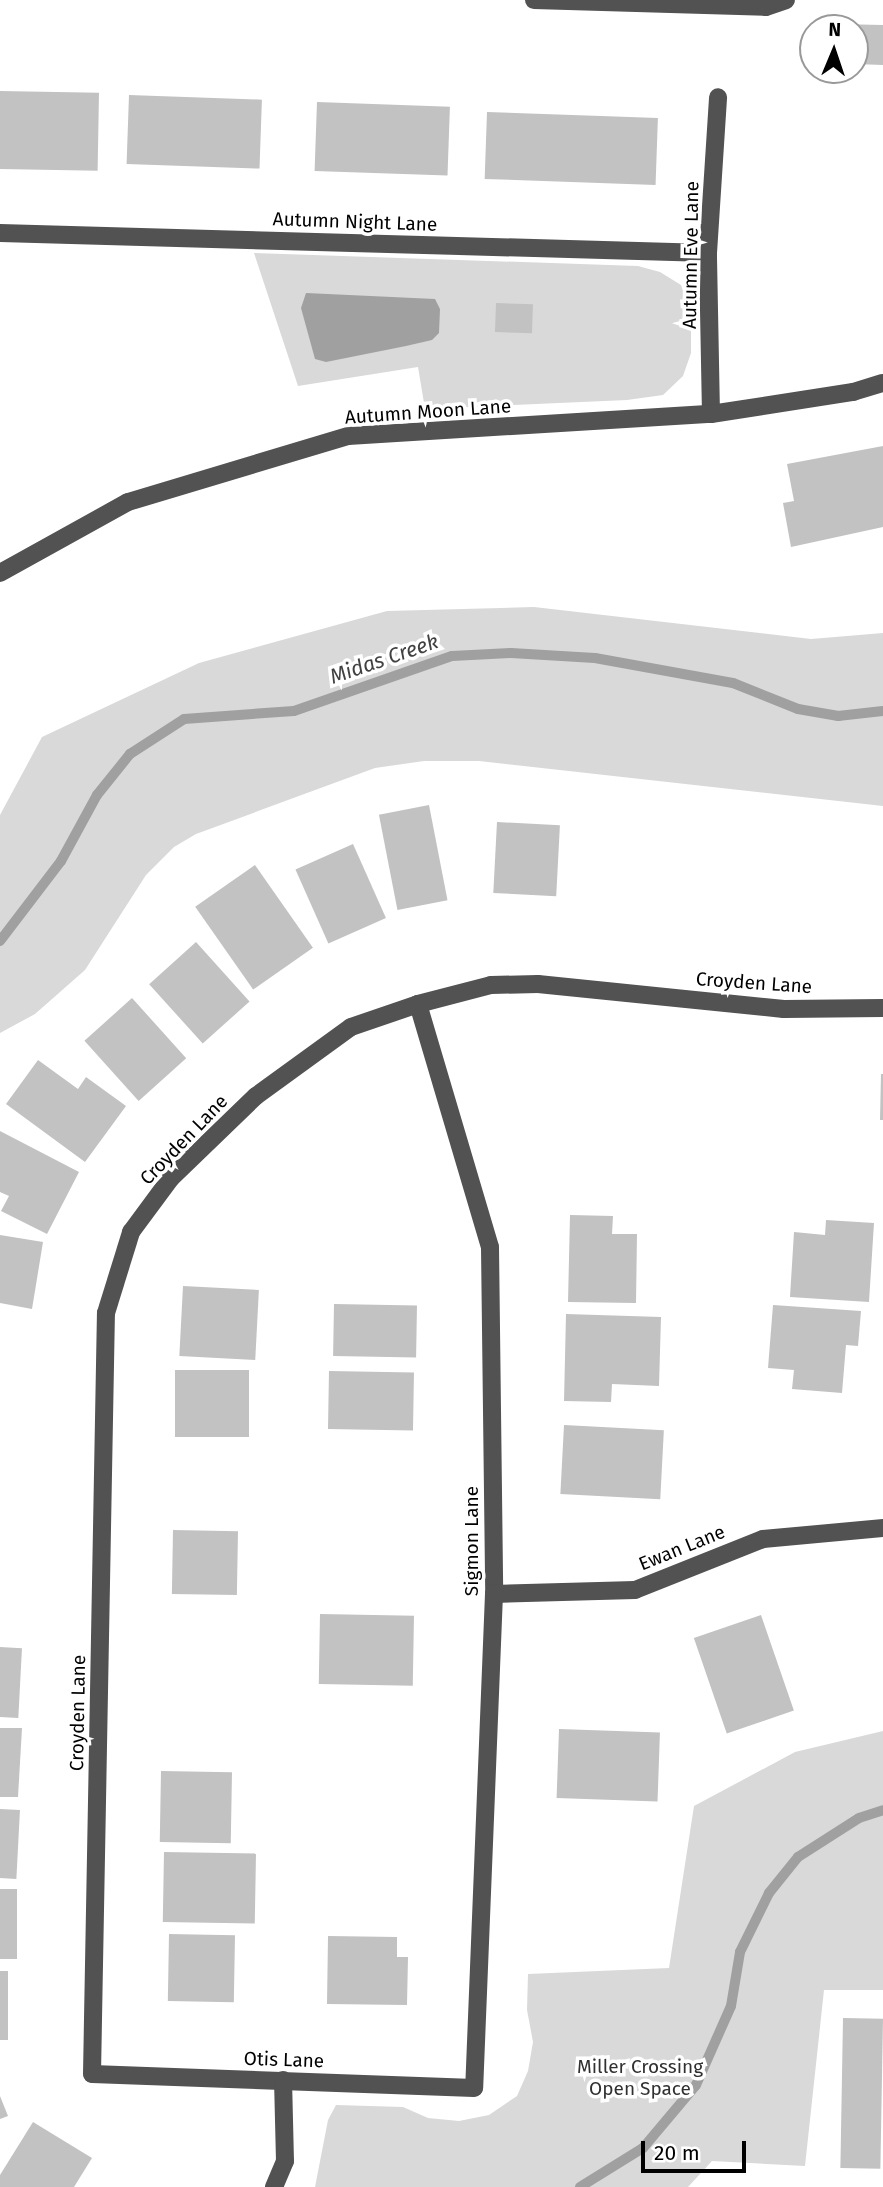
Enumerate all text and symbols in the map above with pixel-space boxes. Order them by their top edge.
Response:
north arrow [799,14,869,84]
text: N [828,18,841,41]
street label: Autumn Eve Lane [678,181,704,329]
street label: Autumn Night Lane [272,208,438,236]
street label: Autumn Moon Lane [344,395,512,429]
water label: Midas Creek [326,629,442,689]
street label: Croyden Lane [695,968,813,998]
street label: Croyden Lane [135,1090,233,1190]
street label: Sigmon Lane [461,1486,483,1596]
street label: Ewan Lane [636,1520,728,1576]
street label: Croyden Lane [66,1655,90,1771]
street label: Otis Lane [243,2047,325,2073]
park label: Miller Crossing Open Space [577,2056,703,2100]
scale bar [645,2128,750,2172]
text: 20 m [654,2140,700,2166]

